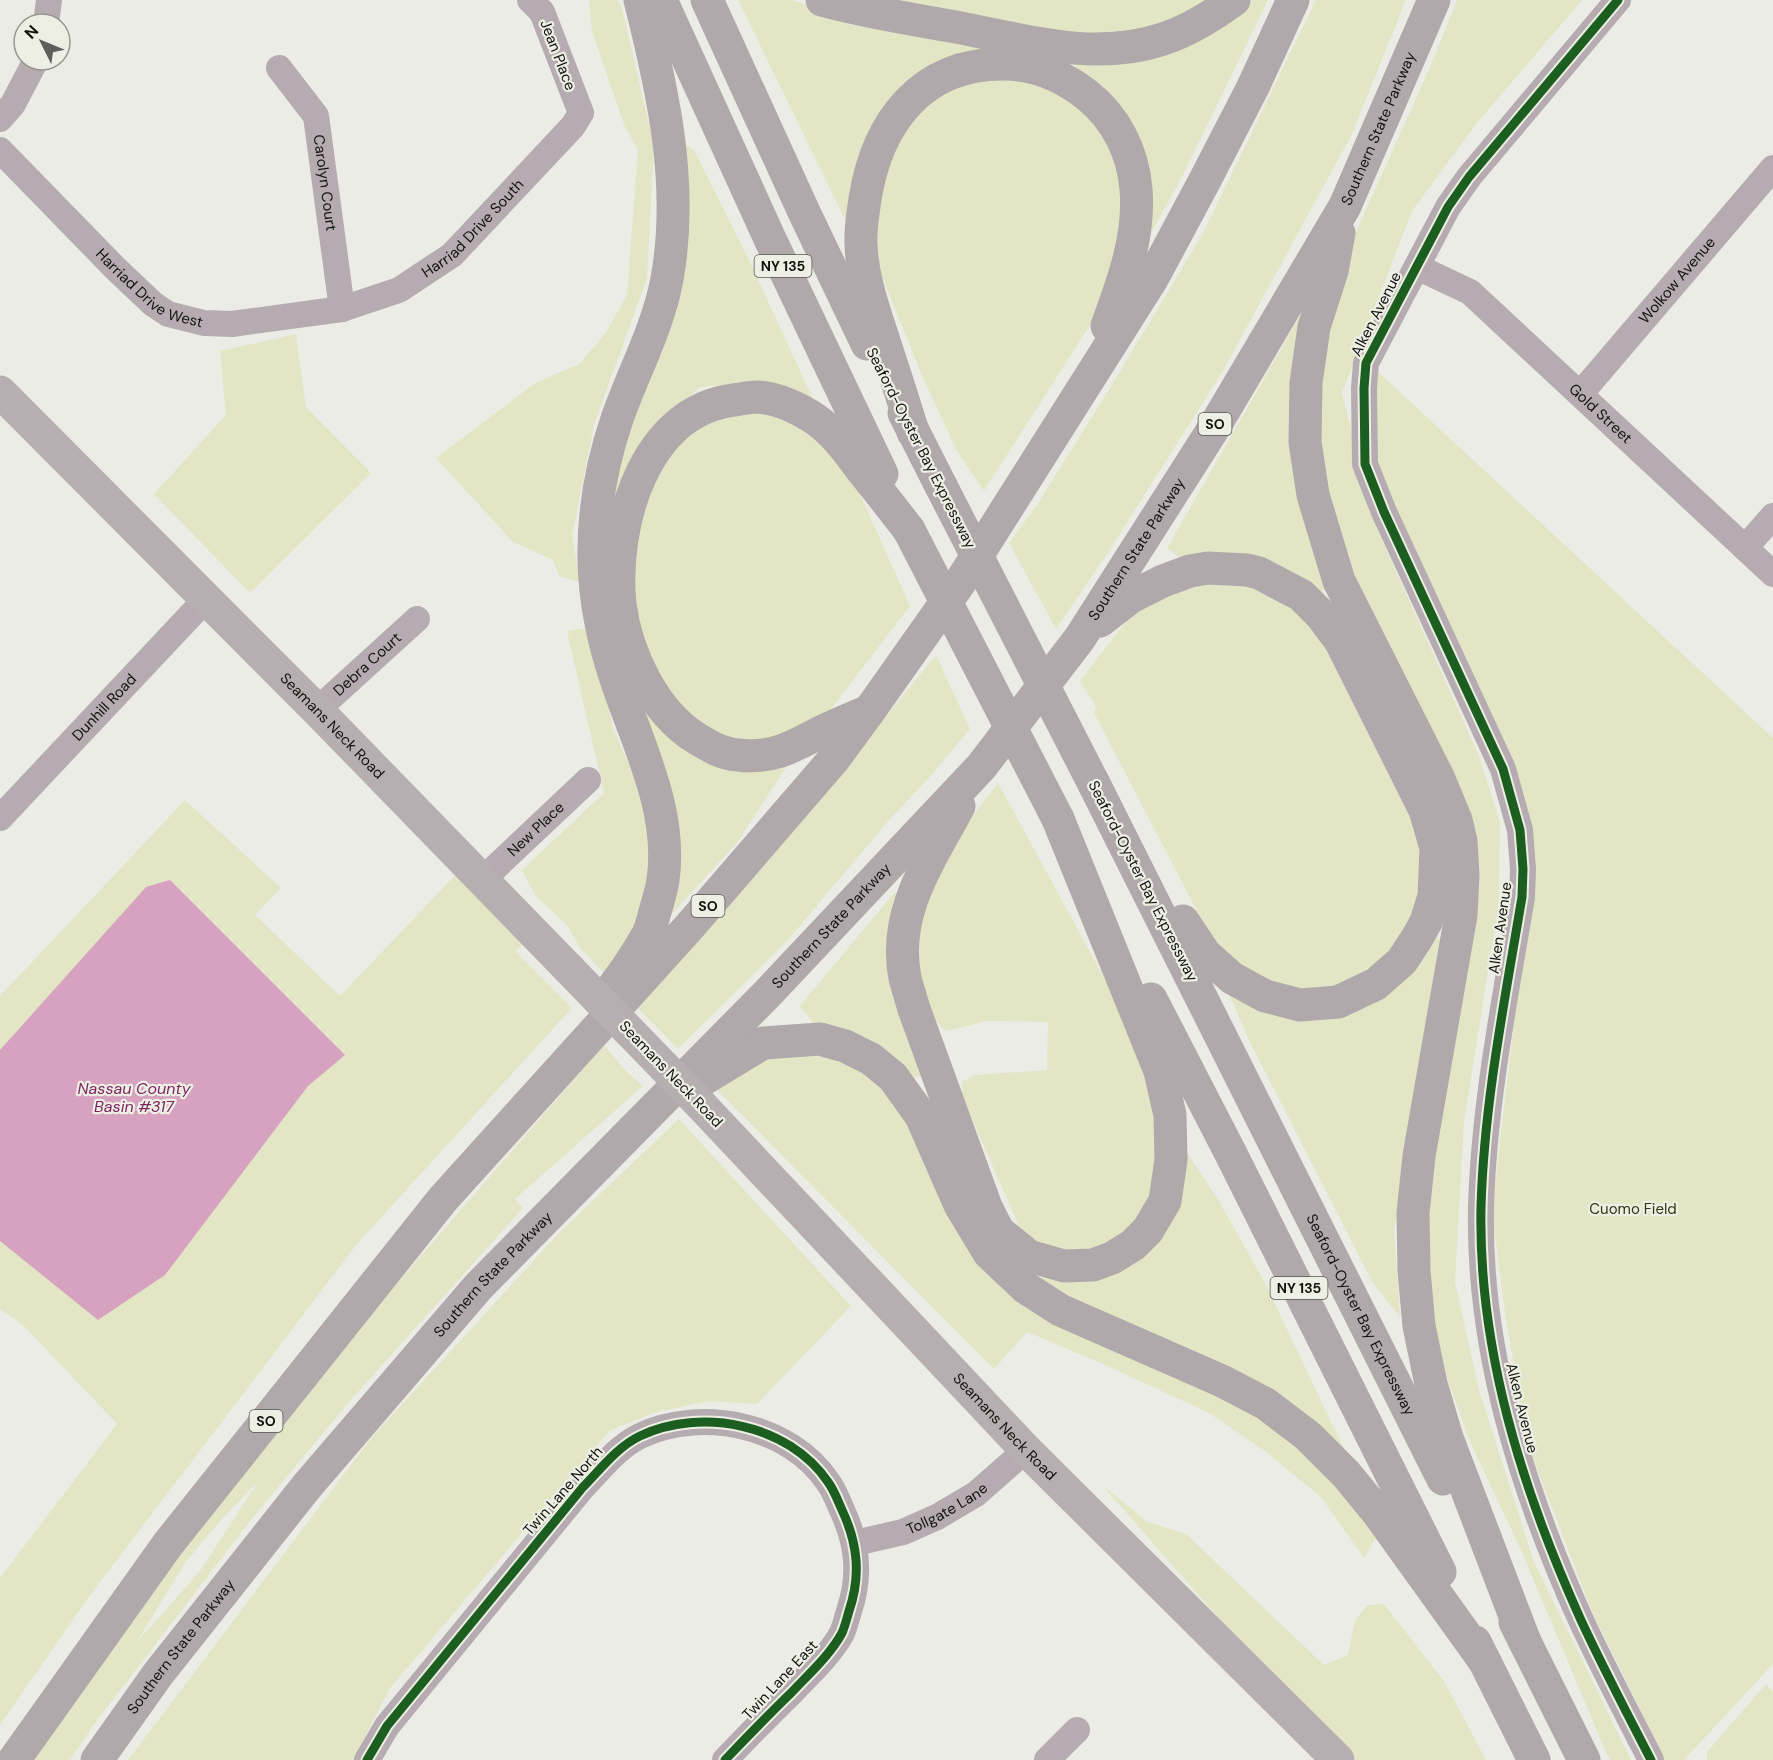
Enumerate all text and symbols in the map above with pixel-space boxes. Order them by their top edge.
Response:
north arrow [12,12,72,72]
street label: Jean Place [535,17,581,93]
text: N [20,21,43,44]
street label: Southern State Parkway [1336,48,1421,208]
street label: Carolyn Court [309,133,341,232]
street label: Harriad Drive South [418,175,528,282]
street label: Wolkow Avenue [1634,233,1720,328]
street label: Harriad Drive West [91,244,205,332]
road number: NY 135 [754,255,812,277]
street label: Alken Avenue [1346,268,1406,360]
street label: Seaford-Oyster Bay Expressway [861,344,981,552]
street label: Gold Street [1565,379,1637,448]
road number: SO [1198,413,1232,435]
street label: Southern State Parkway [1084,474,1190,624]
street label: Debra Court [329,628,406,700]
street label: Dunhill Road [68,669,141,745]
street label: Seamans Neck Road [276,669,389,783]
street label: Seaford-Oyster Bay Expressway [1083,777,1203,985]
street label: New Place [503,797,569,861]
street label: Southern State Parkway [767,858,896,993]
street label: Alken Avenue [1484,881,1516,975]
road number: SO [692,895,724,917]
street label: Seamans Neck Road [615,1016,727,1132]
water label: Nassau County Basin #317 [77,1078,192,1117]
park label: Cuomo Field [1589,1199,1677,1219]
street label: Southern State Parkway [429,1207,557,1342]
street label: Seaford-Oyster Bay Expressway [1302,1211,1420,1420]
road number: NY 135 [1270,1277,1328,1299]
street label: Alken Avenue [1501,1361,1543,1455]
street label: Seamans Neck Road [949,1369,1061,1485]
road number: SO [250,1410,282,1432]
street label: Twin Lane North [519,1442,607,1540]
street label: Tollgate Lane [903,1478,992,1539]
street label: Southern State Parkway [123,1575,240,1718]
street label: Twin Lane East [738,1636,822,1724]

